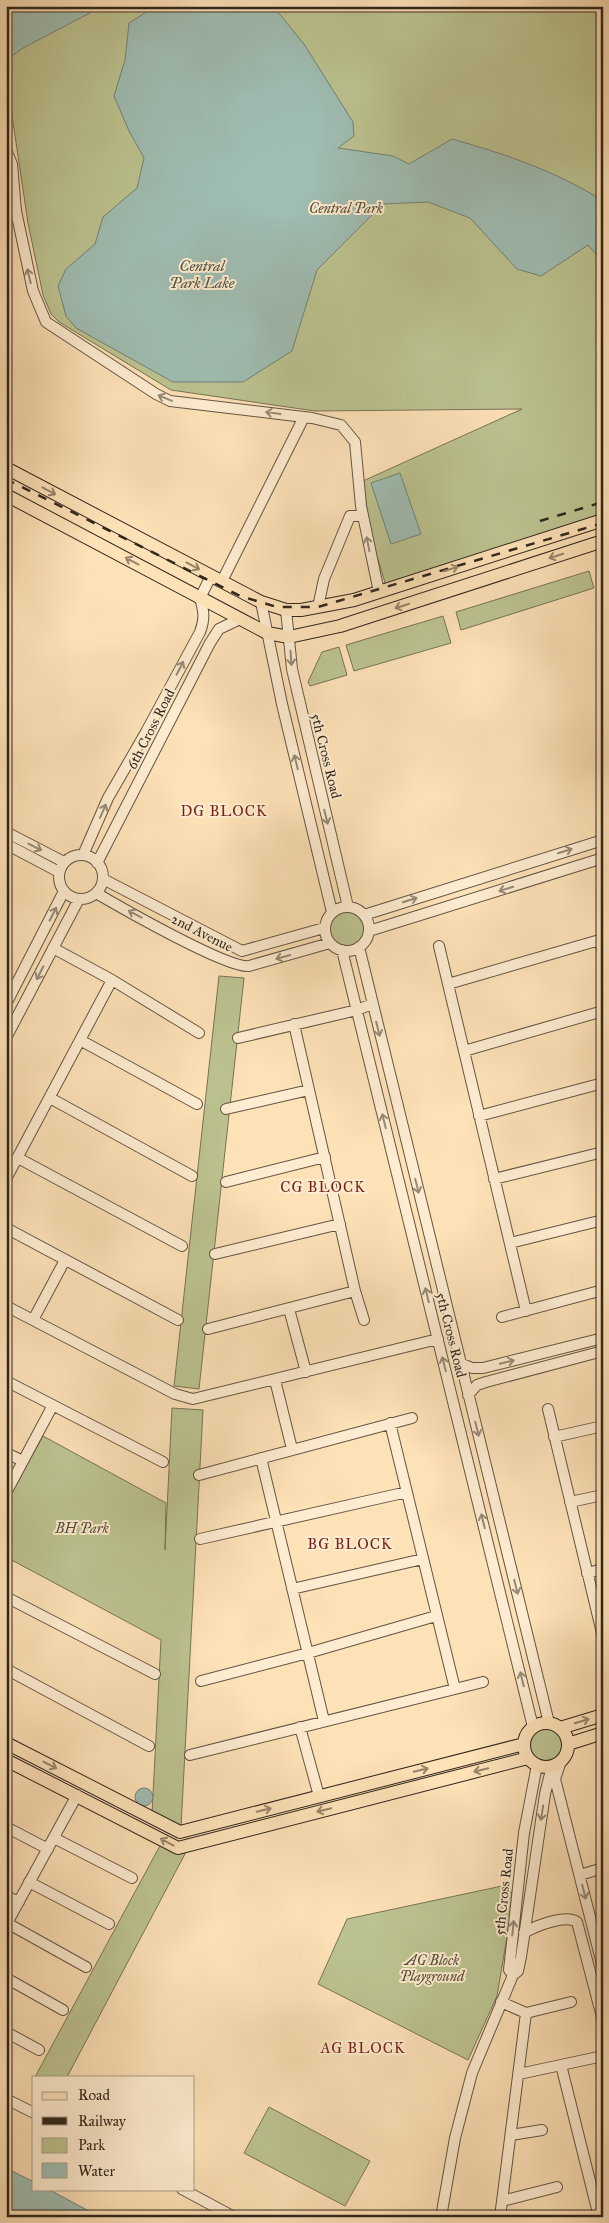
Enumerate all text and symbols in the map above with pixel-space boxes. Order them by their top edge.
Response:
park label: Central Park [309,200,384,217]
water label: Central Park Lake [170,257,235,292]
one-way arrow [24,269,33,285]
one-way arrow [158,393,173,402]
one-way arrow [265,408,281,418]
one-way arrow [42,486,57,496]
one-way arrow [363,537,372,553]
one-way arrow [549,552,565,562]
one-way arrow [124,556,139,566]
one-way arrow [186,561,201,571]
one-way arrow [443,563,459,573]
one-way arrow [394,602,410,611]
one-way arrow [286,650,295,666]
one-way arrow [176,661,185,676]
street label: 6th Cross Road [123,686,179,772]
street label: 5th Cross Road [307,712,345,800]
one-way arrow [291,755,300,771]
district label: DG BLOCK [180,802,268,820]
one-way arrow [98,804,108,819]
one-way arrow [322,808,331,824]
one-way arrow [28,842,43,852]
one-way arrow [557,846,573,856]
one-way arrow [499,884,515,894]
one-way arrow [402,895,418,904]
one-way arrow [49,907,58,922]
one-way arrow [128,909,143,918]
street label: 2nd Avenue [168,910,236,956]
one-way arrow [276,952,292,962]
one-way arrow [35,966,45,981]
one-way arrow [374,1020,383,1036]
one-way arrow [379,1113,388,1129]
district label: CG BLOCK [280,1178,366,1196]
one-way arrow [413,1178,422,1194]
one-way arrow [422,1288,431,1304]
street label: 5th Cross Road [432,1291,470,1379]
one-way arrow [439,1356,448,1372]
one-way arrow [499,1357,515,1366]
one-way arrow [473,1421,482,1437]
one-way arrow [478,1514,487,1530]
park label: BH Park [54,1520,110,1537]
district label: BG BLOCK [307,1535,393,1553]
one-way arrow [512,1578,521,1594]
one-way arrow [516,1672,526,1688]
one-way arrow [573,1716,589,1726]
one-way arrow [42,1760,57,1770]
one-way arrow [413,1765,429,1774]
one-way arrow [474,1766,490,1775]
one-way arrow [255,1805,271,1814]
one-way arrow [537,1805,547,1821]
one-way arrow [316,1806,332,1815]
one-way arrow [160,1837,175,1846]
street label: 5th Cross Road [491,1848,517,1936]
one-way arrow [580,1884,589,1900]
one-way arrow [508,1920,518,1936]
park label: AG Block Playground [400,1952,466,1985]
district label: AG BLOCK [319,2039,406,2057]
legend [32,2076,195,2190]
text: Road [78,2086,110,2104]
text: Railway [78,2112,127,2130]
text: Park [78,2136,105,2154]
text: Water [78,2162,115,2180]

